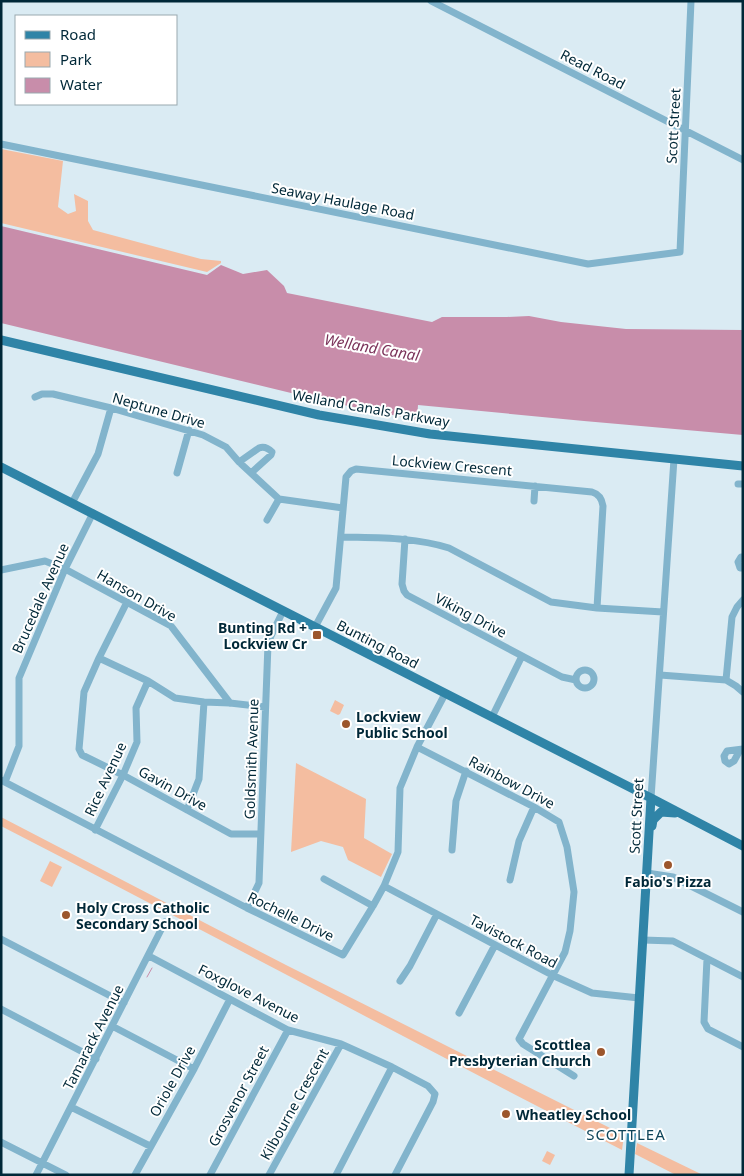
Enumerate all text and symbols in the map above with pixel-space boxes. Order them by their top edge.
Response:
legend [15,15,178,105]
text: Road [60,24,96,44]
street label: Read Road [557,45,629,93]
text: Park [60,49,92,69]
text: Water [60,74,102,94]
street label: Scott Street [662,88,684,164]
street label: Seaway Haulage Road [270,178,416,224]
water label: Welland Canal [323,329,422,365]
street label: Welland Canals Parkway [291,385,452,431]
street label: Neptune Drive [110,388,208,432]
street label: Lockview Crescent [391,450,513,480]
street label: Brucedale Avenue [7,540,73,656]
street label: Hanson Drive [94,565,180,626]
street label: Viking Drive [432,588,510,642]
street label: Bunting Road [334,615,422,673]
place label: Bunting Rd + Lockview Cr [218,618,308,653]
marker: Bunting Rd + Lockview Cr [311,629,323,641]
street label: Goldsmith Avenue [239,698,263,820]
place label: Lockview Public School [356,707,448,742]
marker: Lockview Public School [340,718,352,730]
street label: Rice Avenue [80,739,131,819]
street label: Rainbow Drive [466,751,558,813]
street label: Gavin Drive [135,761,211,815]
street label: Scott Street [625,778,647,854]
marker: Fabio's Pizza [662,859,674,871]
place label: Fabio's Pizza [625,872,711,891]
street label: Rochelle Drive [245,887,337,945]
place label: Holy Cross Catholic Secondary School [76,898,210,933]
marker: Holy Cross Catholic Secondary School [60,909,72,921]
street label: Tavistock Road [467,910,561,972]
street label: Foxglove Avenue [195,959,303,1027]
street label: Tamarack Avenue [58,981,128,1093]
place label: Scottlea Presbyterian Church [449,1035,591,1070]
street label: Oriole Drive [145,1042,199,1120]
street label: Grosvenor Street [203,1042,273,1150]
street label: Kilbourne Crescent [255,1045,333,1163]
marker: Scottlea Presbyterian Church [595,1046,607,1058]
place label: Wheatley School [516,1105,631,1124]
marker: Wheatley School [500,1108,512,1120]
district label: SCOTTLEA [586,1124,666,1144]

